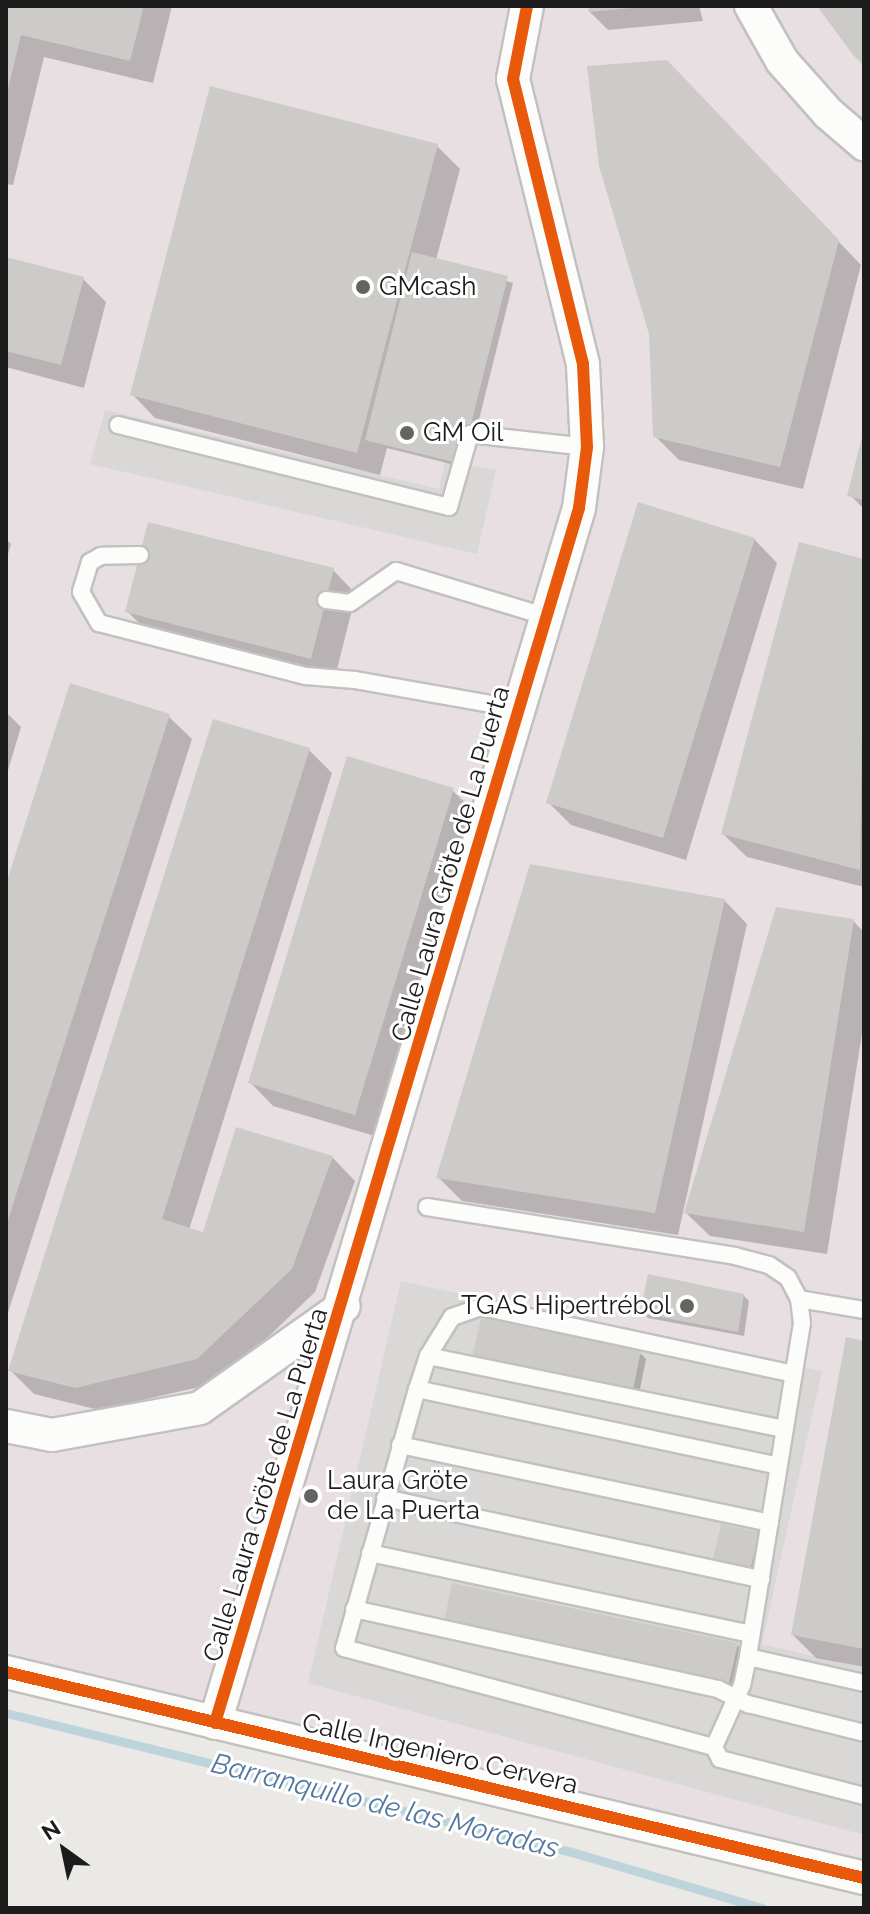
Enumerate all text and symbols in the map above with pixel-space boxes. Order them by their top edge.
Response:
place label: GMcash [379,271,476,303]
marker: GMcash [354,278,372,296]
place label: GM Oil [423,417,503,449]
marker: GM Oil [398,424,416,442]
street label: Calle Laura Gröte de La Puerta [385,683,517,1045]
place label: TGAS Hipertrébol [461,1290,671,1322]
marker: TGAS Hipertrébol [678,1297,696,1315]
street label: Calle Laura Gröte de La Puerta [197,1304,335,1666]
place label: Laura Gröte de La Puerta [327,1465,480,1526]
marker: Laura Gröte de La Puerta [302,1487,320,1505]
street label: Calle Ingeniero Cervera [299,1707,581,1801]
water label: Barranquillo de las Moradas [208,1747,562,1865]
north arrow [24,1810,104,1890]
text: N [37,1814,65,1845]

